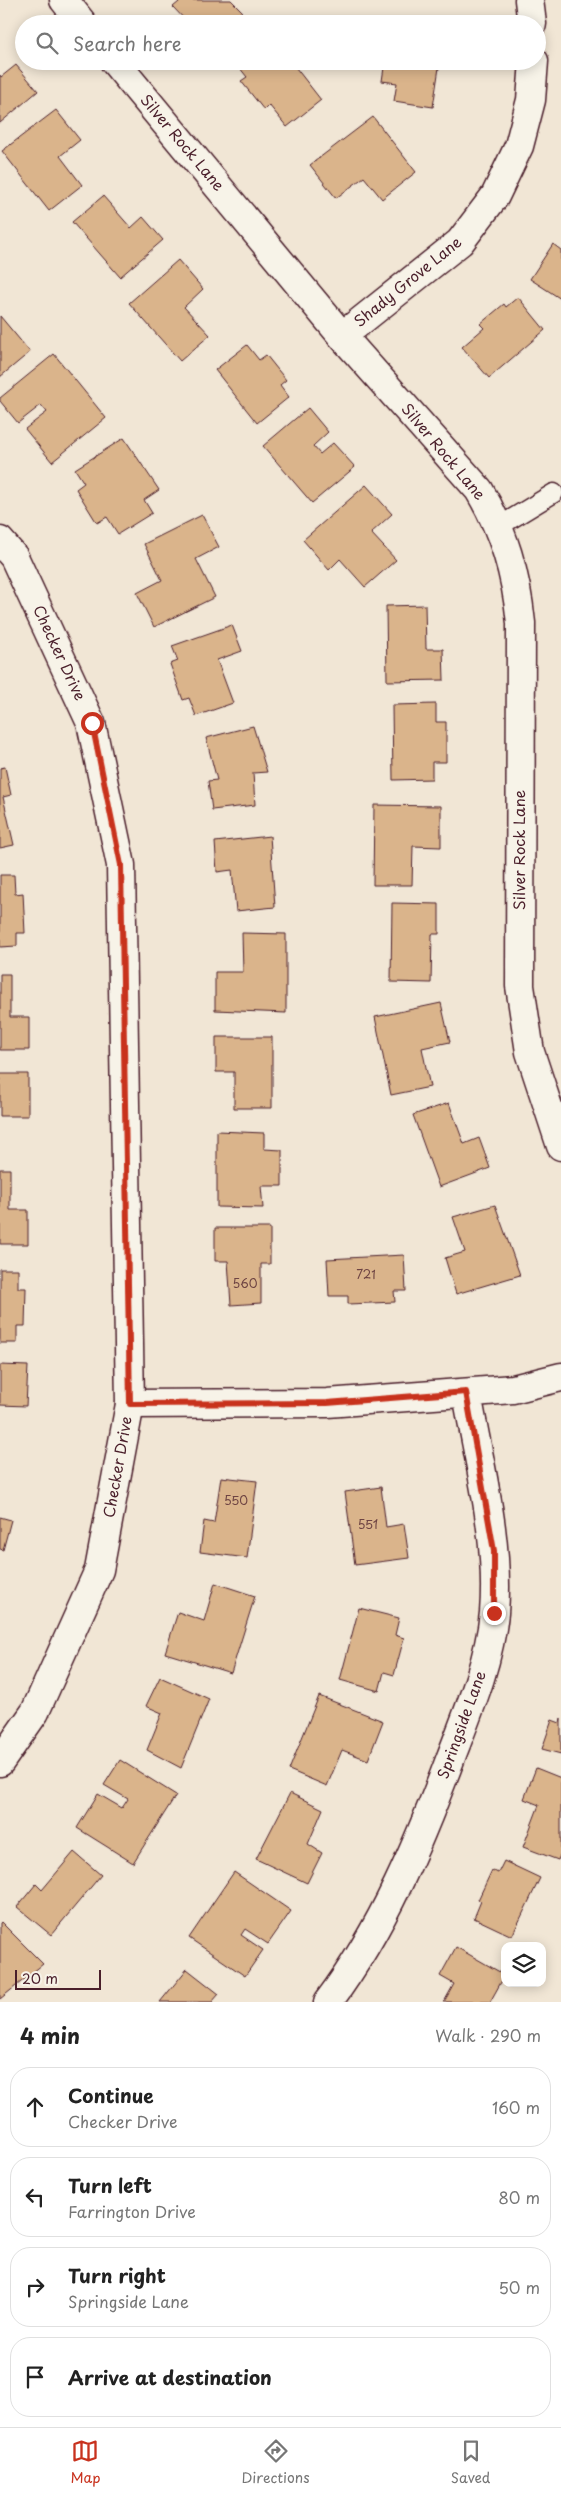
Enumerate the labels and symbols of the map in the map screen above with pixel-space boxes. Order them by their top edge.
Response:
street label: Silver Rock Lane [136,89,231,196]
street label: Shady Grove Lane [348,230,466,332]
street label: Silver Rock Lane [397,398,492,505]
street label: Checker Drive [28,601,92,704]
route start [81,712,104,735]
street label: Silver Rock Lane [507,790,530,910]
house number: 721 [356,1265,376,1283]
house number: 560 [233,1274,258,1292]
street label: Checker Drive [96,1414,137,1519]
house number: 550 [224,1491,248,1509]
house number: 551 [358,1515,378,1533]
route end [483,1602,506,1625]
street label: Springside Lane [430,1667,491,1782]
scale bar [15,1967,101,1990]

